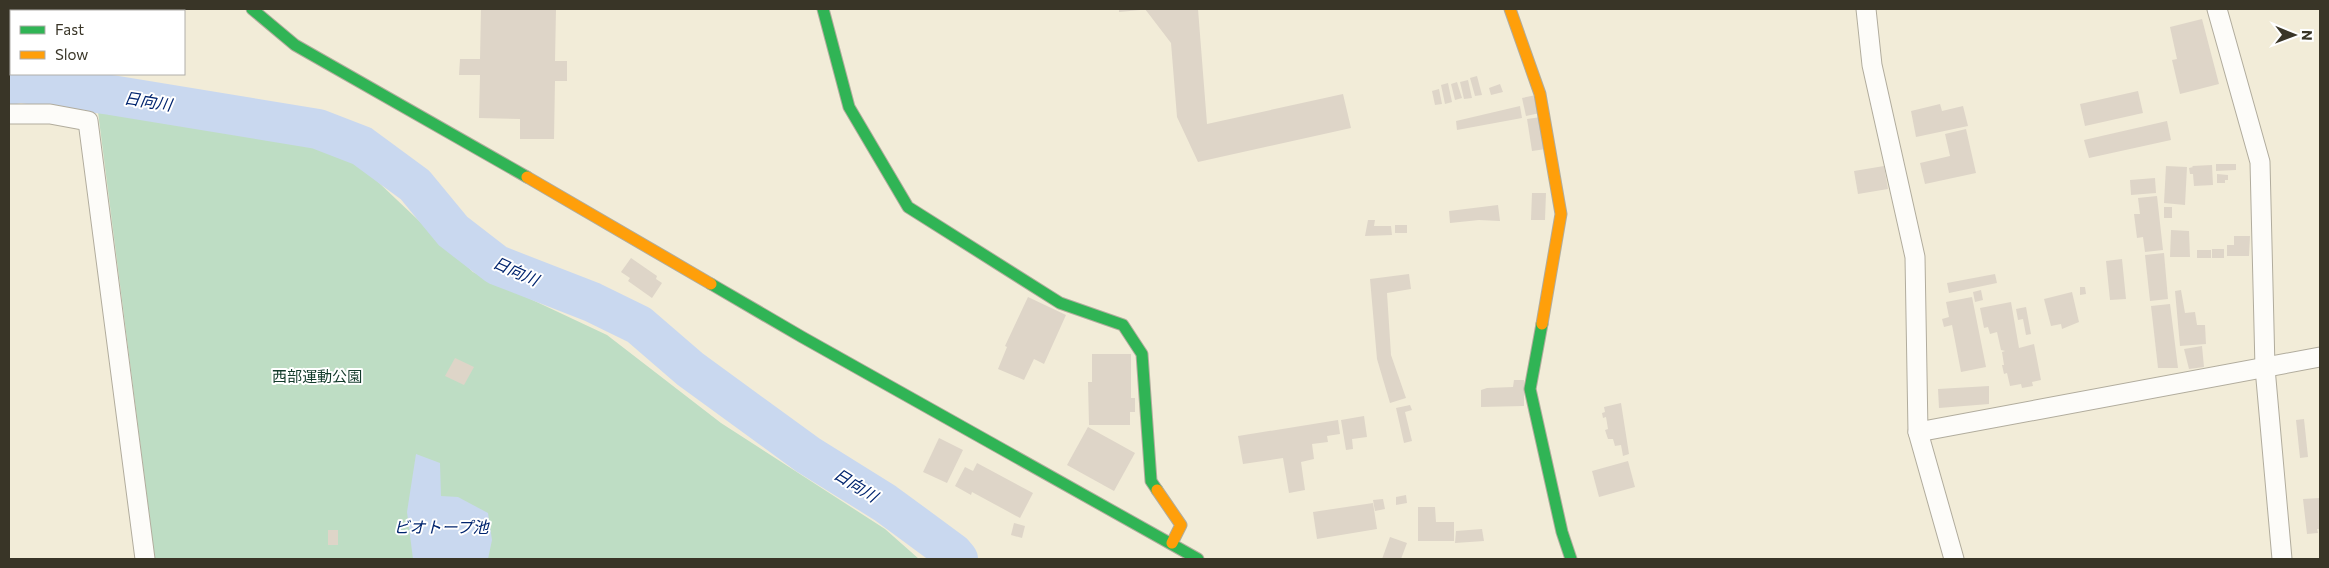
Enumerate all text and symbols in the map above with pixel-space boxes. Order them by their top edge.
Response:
legend [10,10,185,75]
north arrow [2269,10,2319,60]
text: Fast [55,20,84,38]
text: N [2299,30,2316,41]
text: Slow [55,45,88,63]
water label: 日向川 [123,87,175,114]
water label: 日向川 [490,252,544,290]
park label: 西部運動公園 [272,367,362,385]
water label: 日向川 [831,464,883,506]
water label: ビオトープ池 [393,517,491,536]

